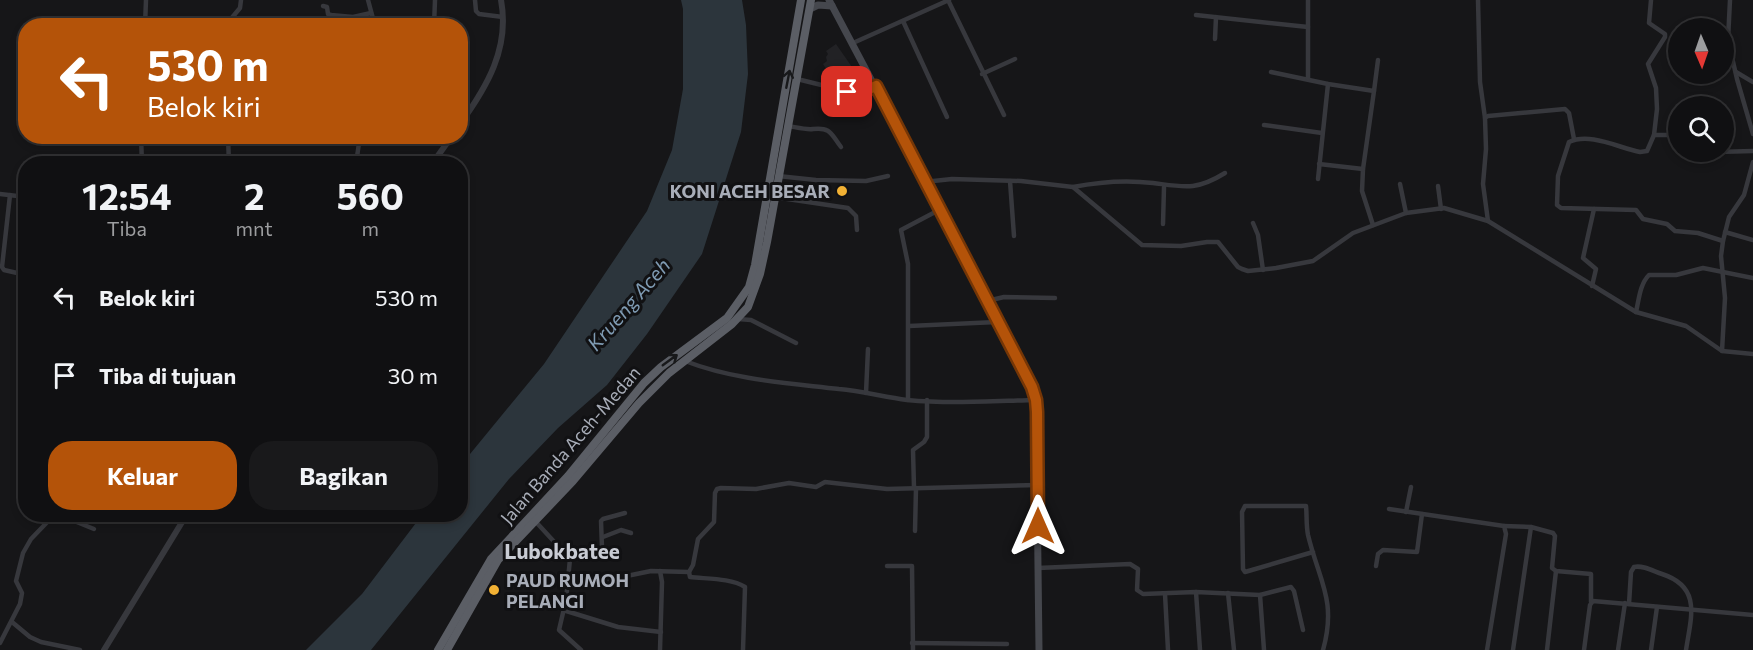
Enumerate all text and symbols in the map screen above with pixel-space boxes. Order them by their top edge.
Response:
north arrow [1668,18,1734,84]
map controls [1668,18,1734,162]
text: 530 m [147,38,269,90]
icon: left [48,42,126,120]
pin [821,66,872,117]
one-way arrow [783,69,794,89]
icon: arrive [830,75,863,108]
text: Belok kiri [147,90,261,123]
button: search [1668,96,1734,162]
text: 12:54 [82,173,171,217]
text: 2 [244,173,264,217]
text: 560 [337,173,404,217]
place label: KONI ACEH BESAR [670,180,831,202]
marker: KONI ACEH BESAR [835,184,849,198]
text: Tiba [107,216,147,240]
text: mnt [236,216,273,240]
text: m [362,216,379,240]
water label: Krueng Aceh [582,253,674,355]
icon: left [48,281,81,314]
text: Belok kiri [99,284,195,311]
text: 530 m [375,284,438,311]
one-way arrow [662,354,678,366]
icon: arrive [48,359,81,392]
text: Tiba di tujuan [99,362,236,389]
text: 30 m [388,362,438,389]
street label: Jalan Banda Aceh-Medan [495,362,645,528]
button: Keluar [48,441,237,510]
button: Bagikan [249,441,438,510]
position arrow [1006,494,1070,558]
district label: Lubokbatee [504,538,620,563]
place label: PAUD RUMOH PELANGI [506,569,629,612]
marker: PAUD RUMOH PELANGI [487,583,501,597]

